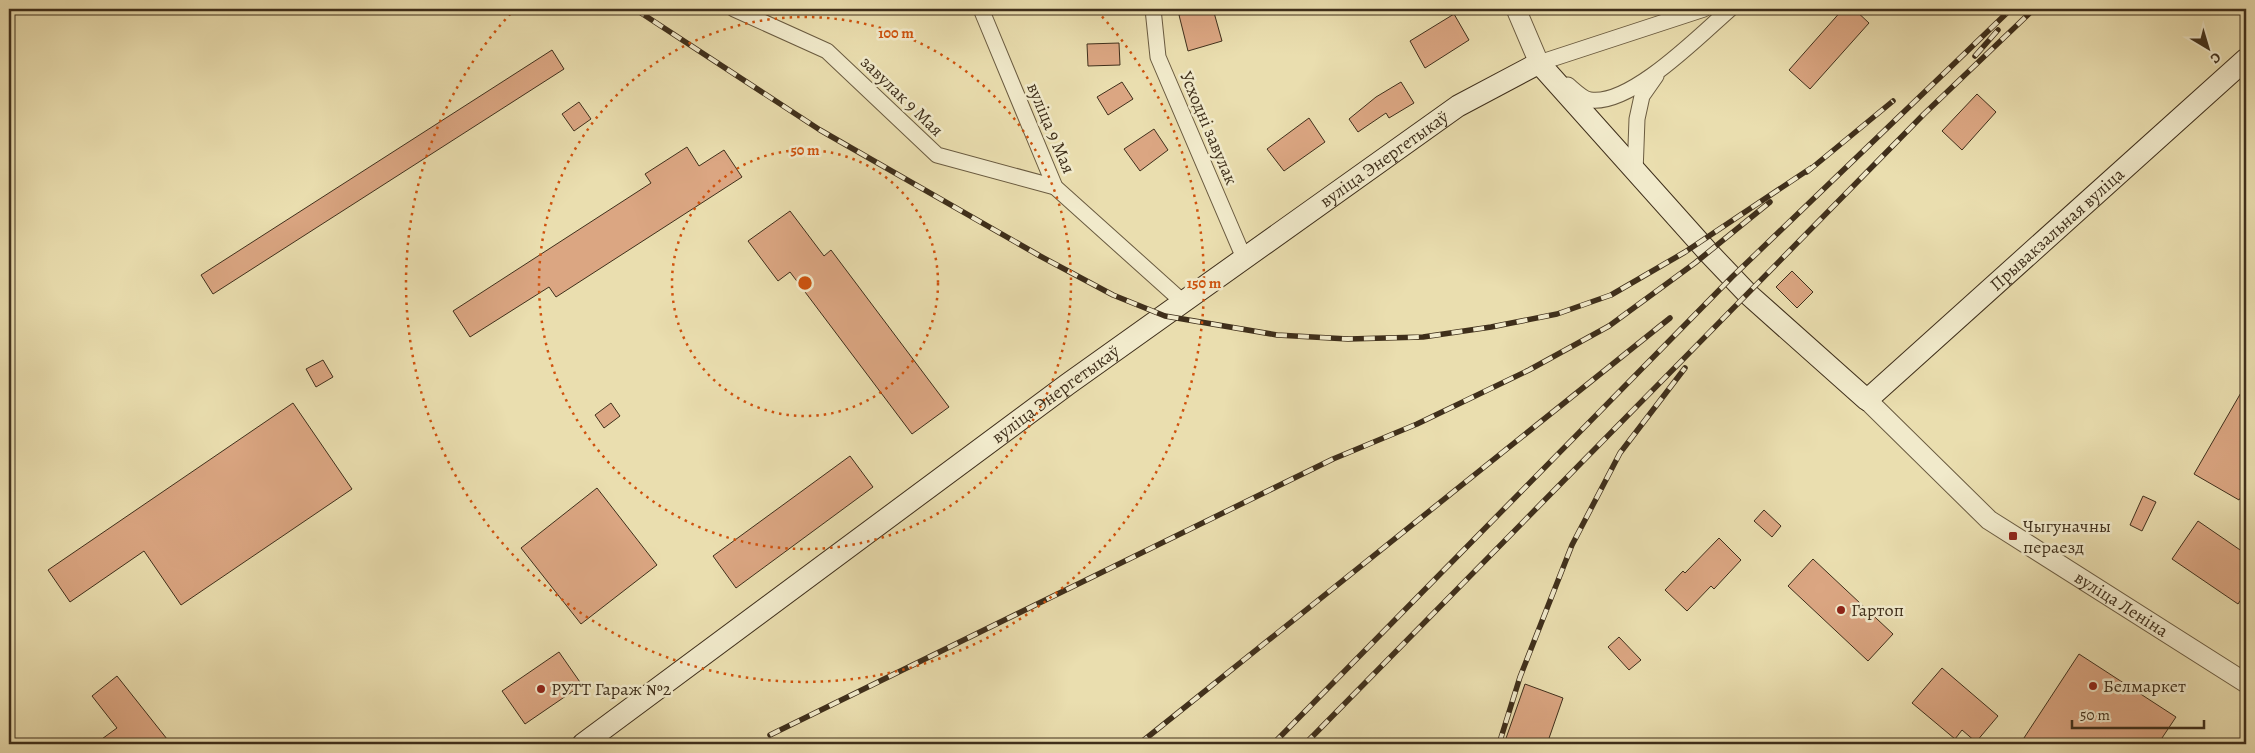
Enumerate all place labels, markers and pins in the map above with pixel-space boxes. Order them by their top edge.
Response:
centre of rings [796,274,814,292]
place label: Чыгуначны пераезд [2023,514,2111,559]
marker: Чыгуначны пераезд [2007,530,2019,542]
place label: Гартоп [1851,598,1904,622]
marker: Гартоп [1835,604,1847,616]
place label: Белмаркет [2103,674,2186,698]
place label: РУТТ Гараж №2 [551,677,672,701]
marker: Белмаркет [2087,680,2099,692]
marker: РУТТ Гараж №2 [535,683,547,695]

